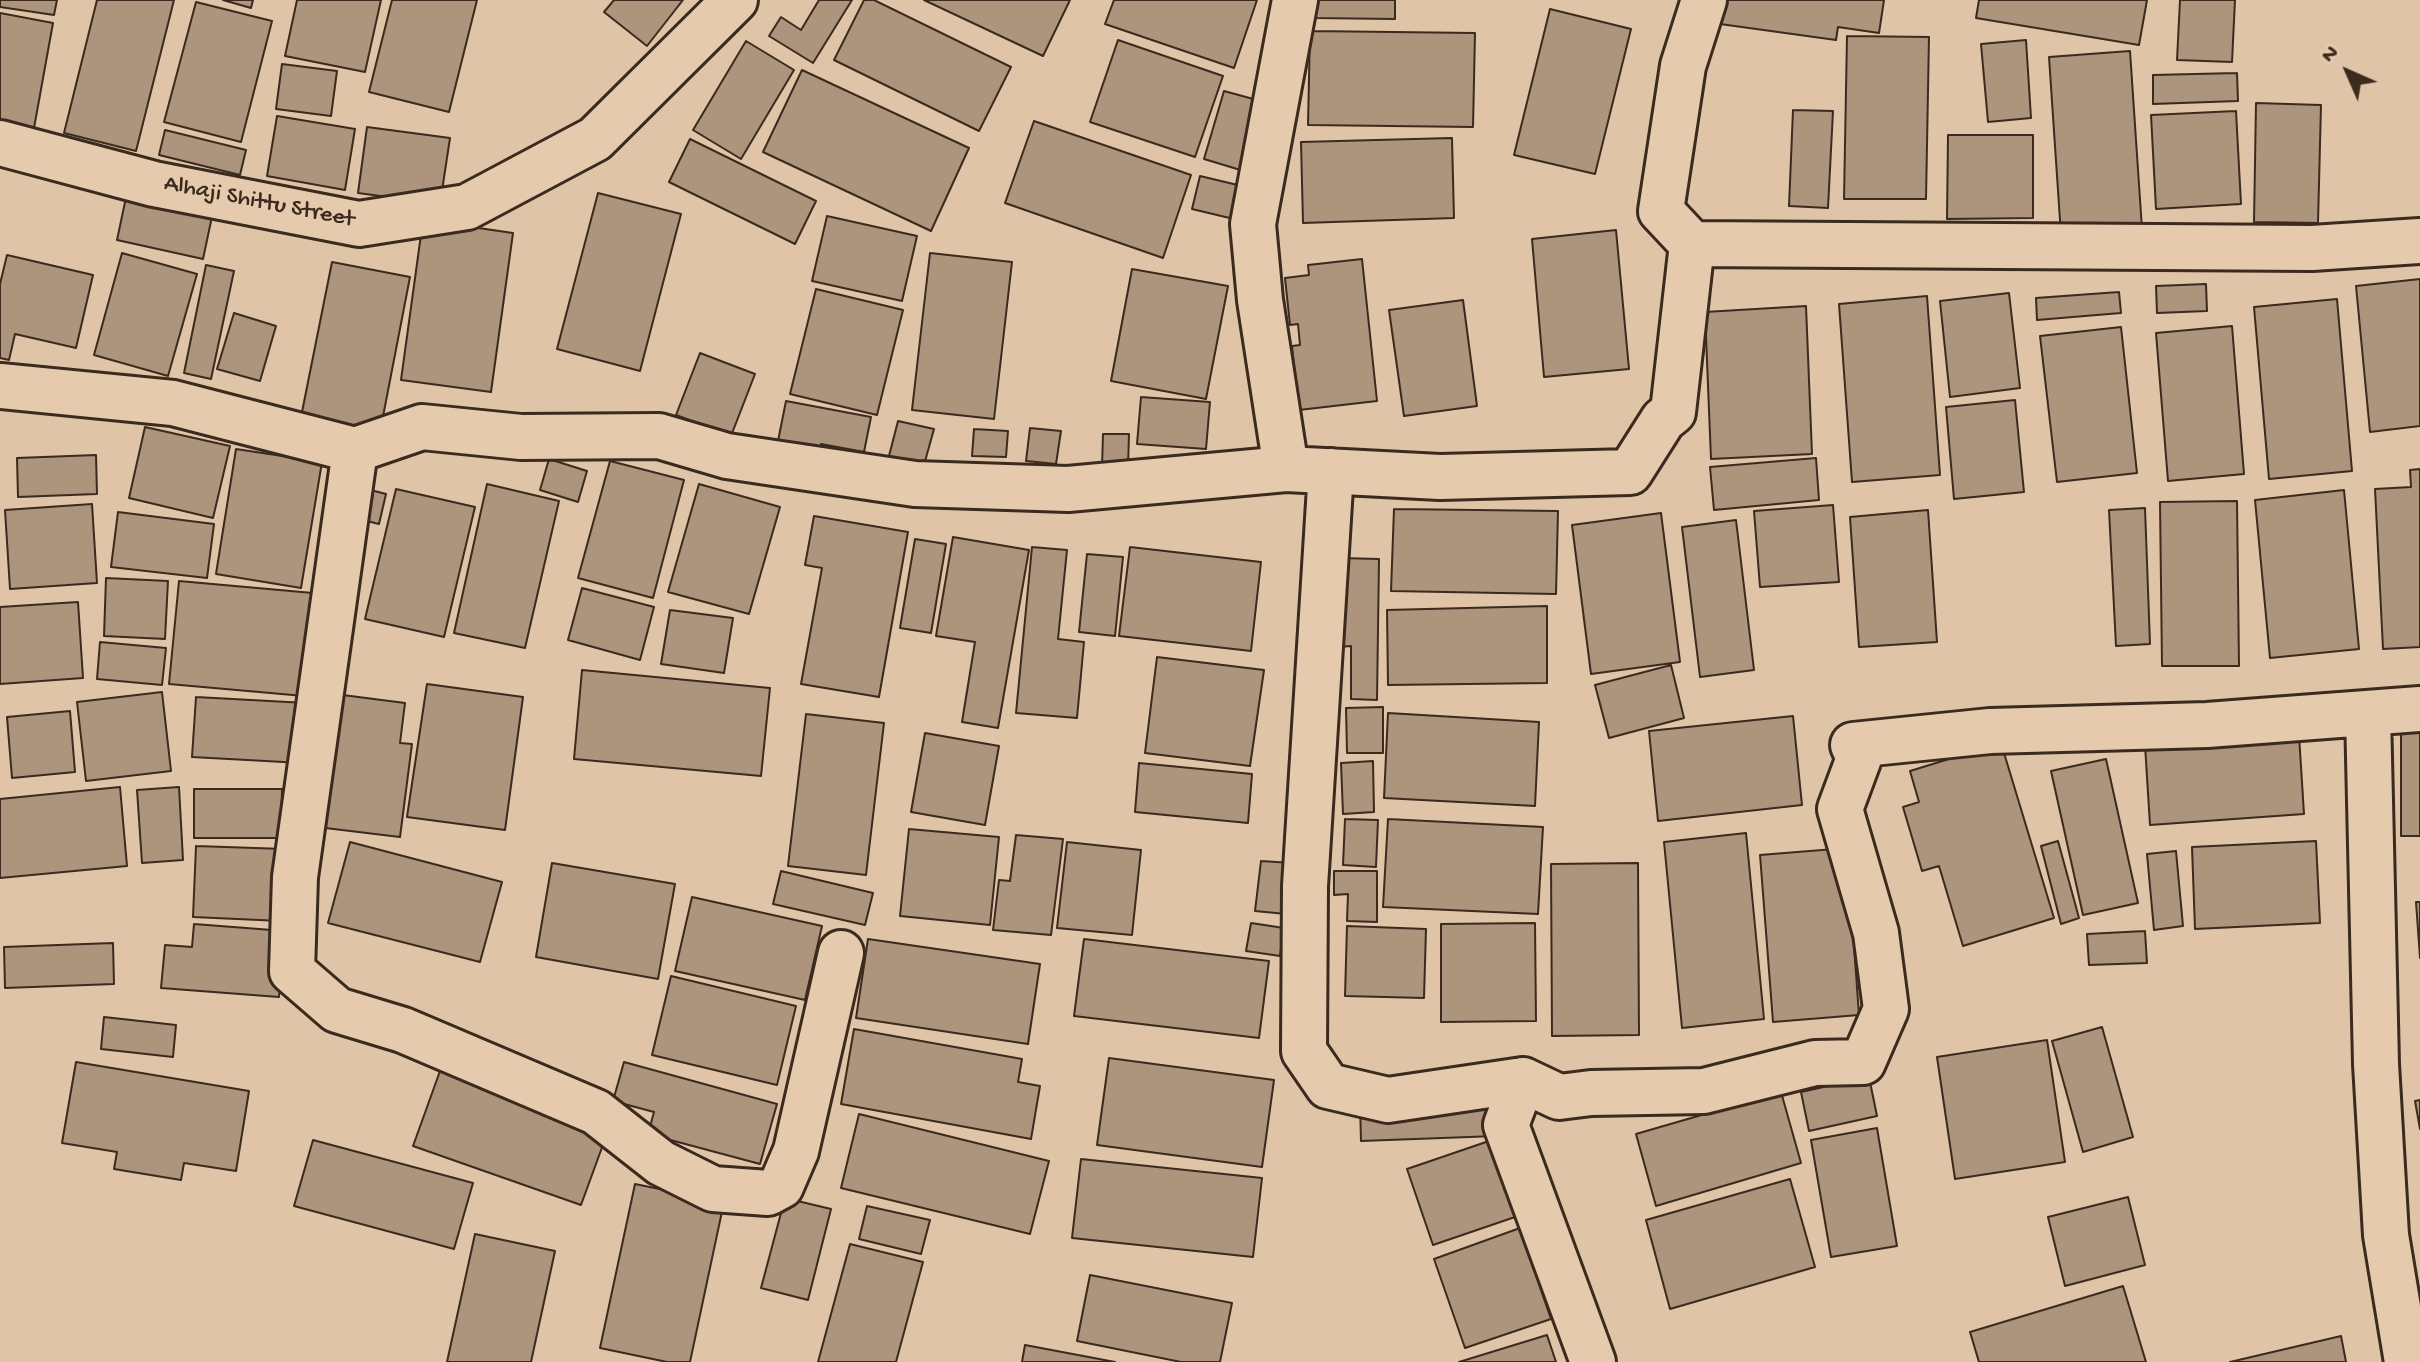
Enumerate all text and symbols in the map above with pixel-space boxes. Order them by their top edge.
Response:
north arrow [2308,32,2388,112]
text: N [2317,41,2345,69]
street label: Alhaji Shittu Street [161,170,357,236]

